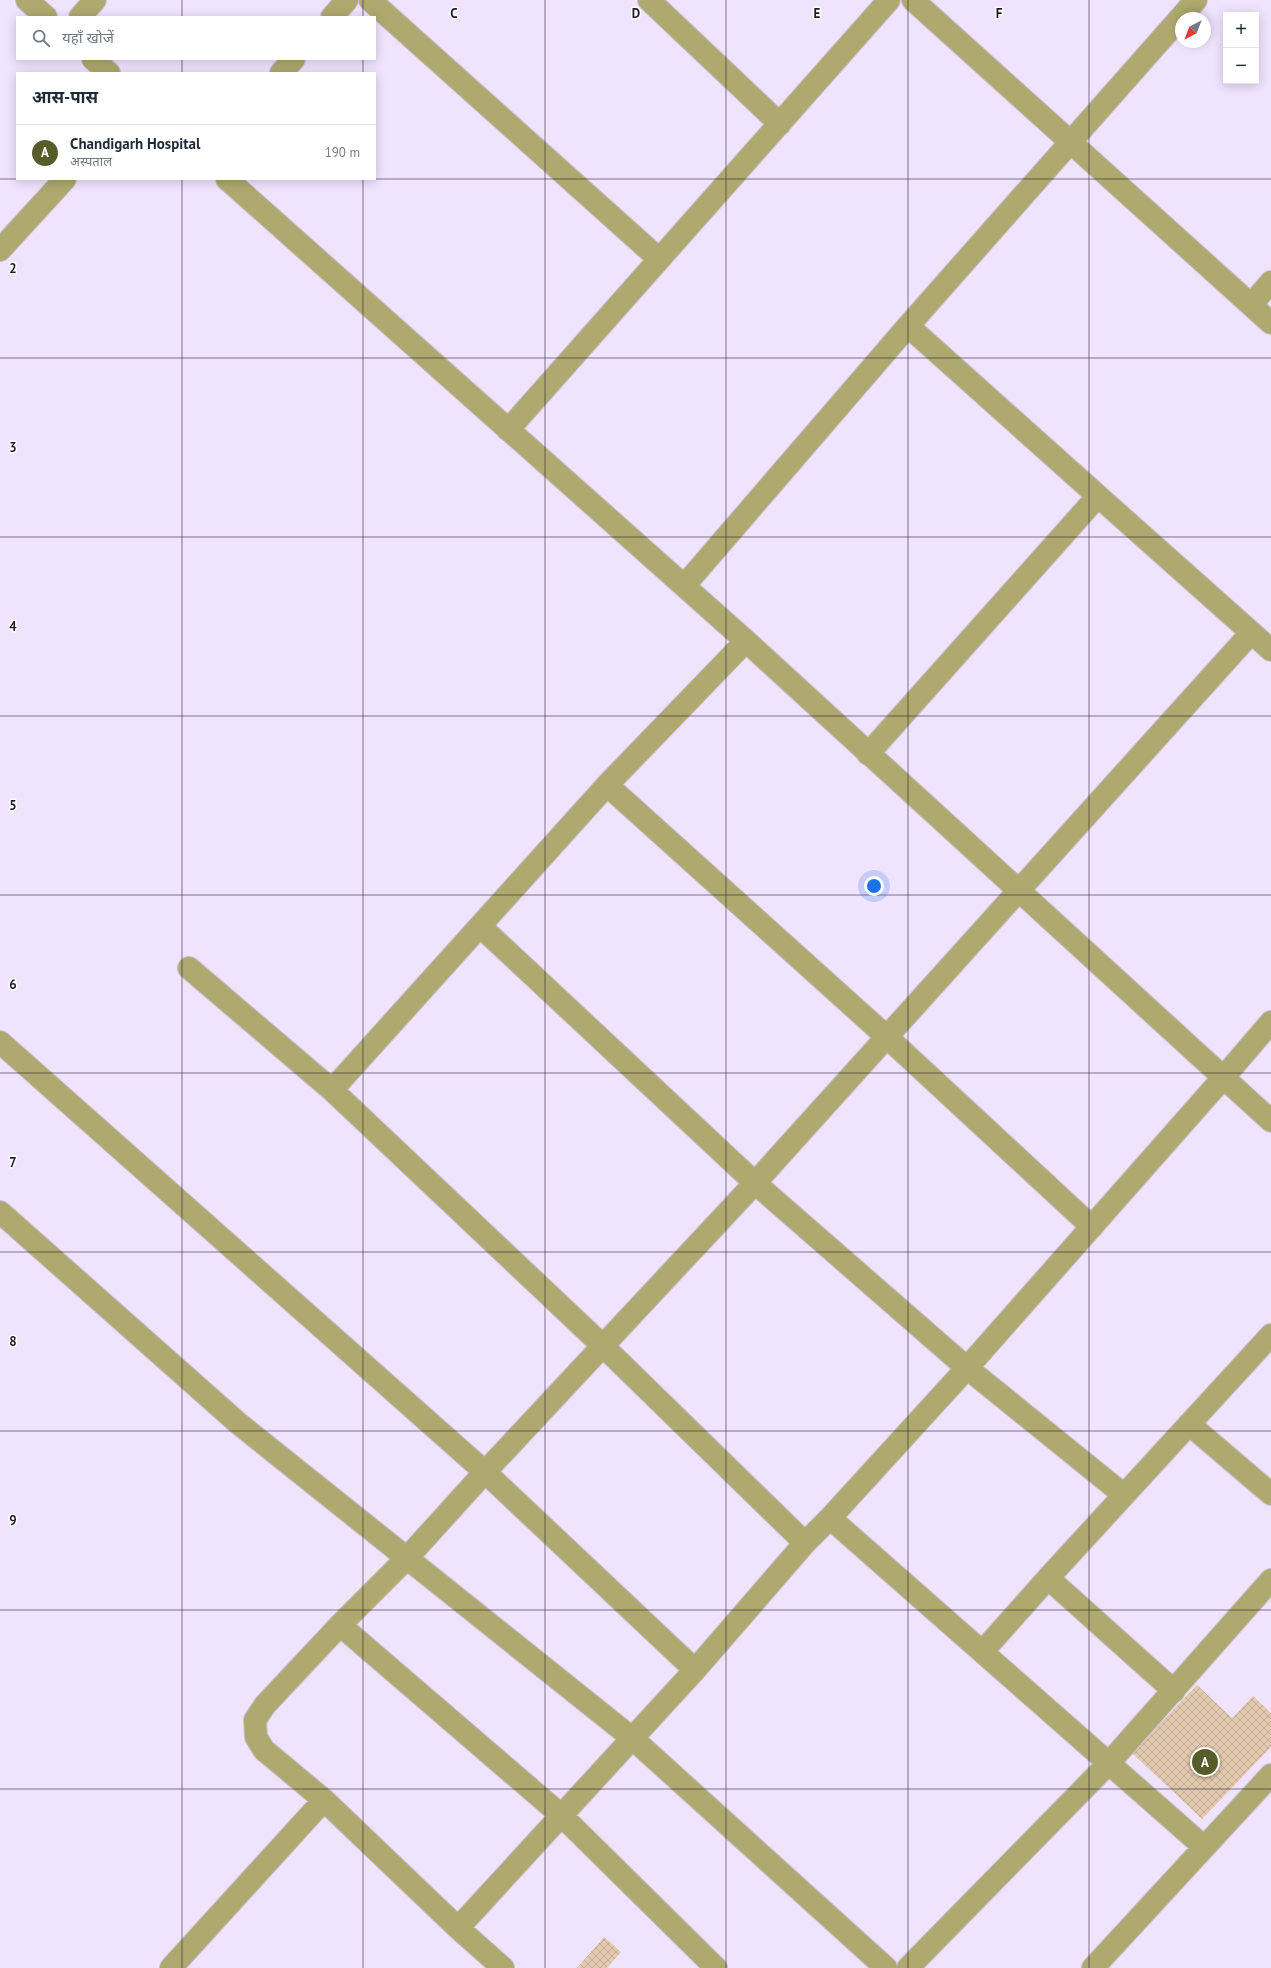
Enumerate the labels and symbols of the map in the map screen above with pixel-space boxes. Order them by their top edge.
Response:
text: C [450,5,458,22]
text: D [632,5,640,22]
text: E [814,5,821,22]
text: F [996,5,1003,22]
north arrow [1175,12,1211,48]
text: 2 [9,260,17,277]
text: 3 [9,439,17,456]
text: 4 [9,618,17,635]
text: 5 [9,797,17,814]
your location [864,876,884,896]
text: 6 [9,976,17,993]
text: 7 [9,1154,17,1171]
text: 8 [9,1333,17,1350]
text: 9 [9,1512,17,1529]
pin: A [1192,1747,1218,1777]

